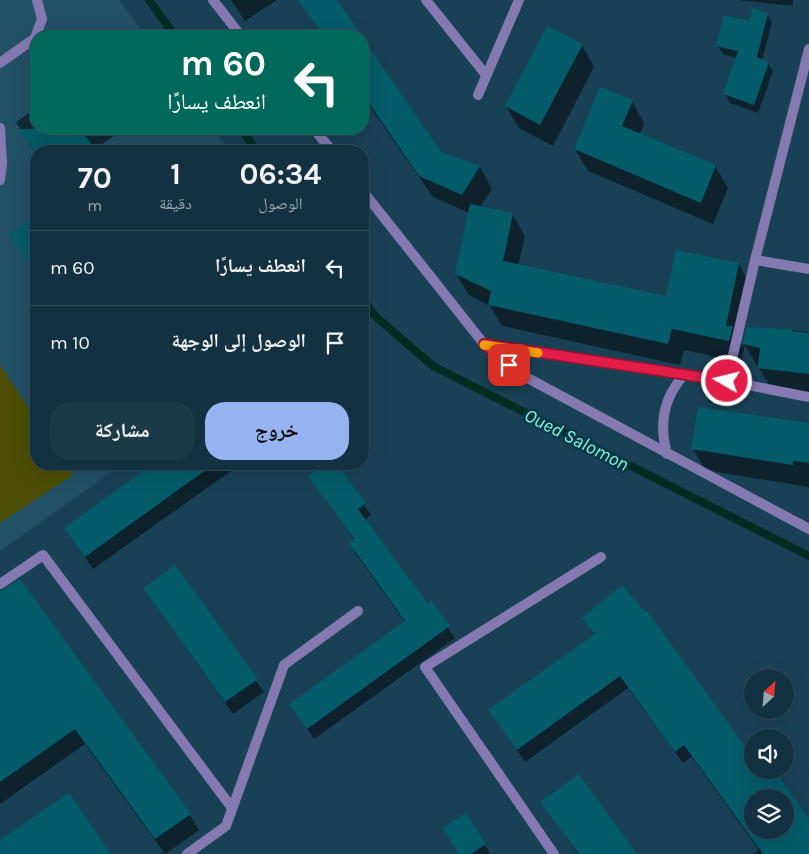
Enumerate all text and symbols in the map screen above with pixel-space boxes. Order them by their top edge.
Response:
text: 60 m [181,43,266,84]
icon: left [284,50,349,115]
text: انعطف يسارًا [167,89,266,115]
text: 1 [170,156,181,192]
text: 06:34 [240,156,321,192]
text: 70 [78,160,112,196]
text: دقيقة [159,194,192,213]
text: الوصول [258,194,303,213]
text: m [87,196,102,215]
icon: left [321,254,349,282]
text: انعطف يسارًا [215,255,306,277]
text: 60 m [50,257,94,279]
icon: arrive [321,329,349,357]
text: الوصول إلى الوجهة [171,330,306,352]
text: 10 m [50,332,90,354]
pin [488,344,530,386]
icon: arrive [495,351,523,379]
position arrow [700,354,752,406]
button: مشاركة [50,402,195,460]
button: خروج [205,402,349,460]
water label: Oued Salomon [521,404,632,476]
north arrow [744,669,794,719]
map controls [744,669,794,839]
button: sound [744,729,794,779]
button: layers [744,789,794,839]

